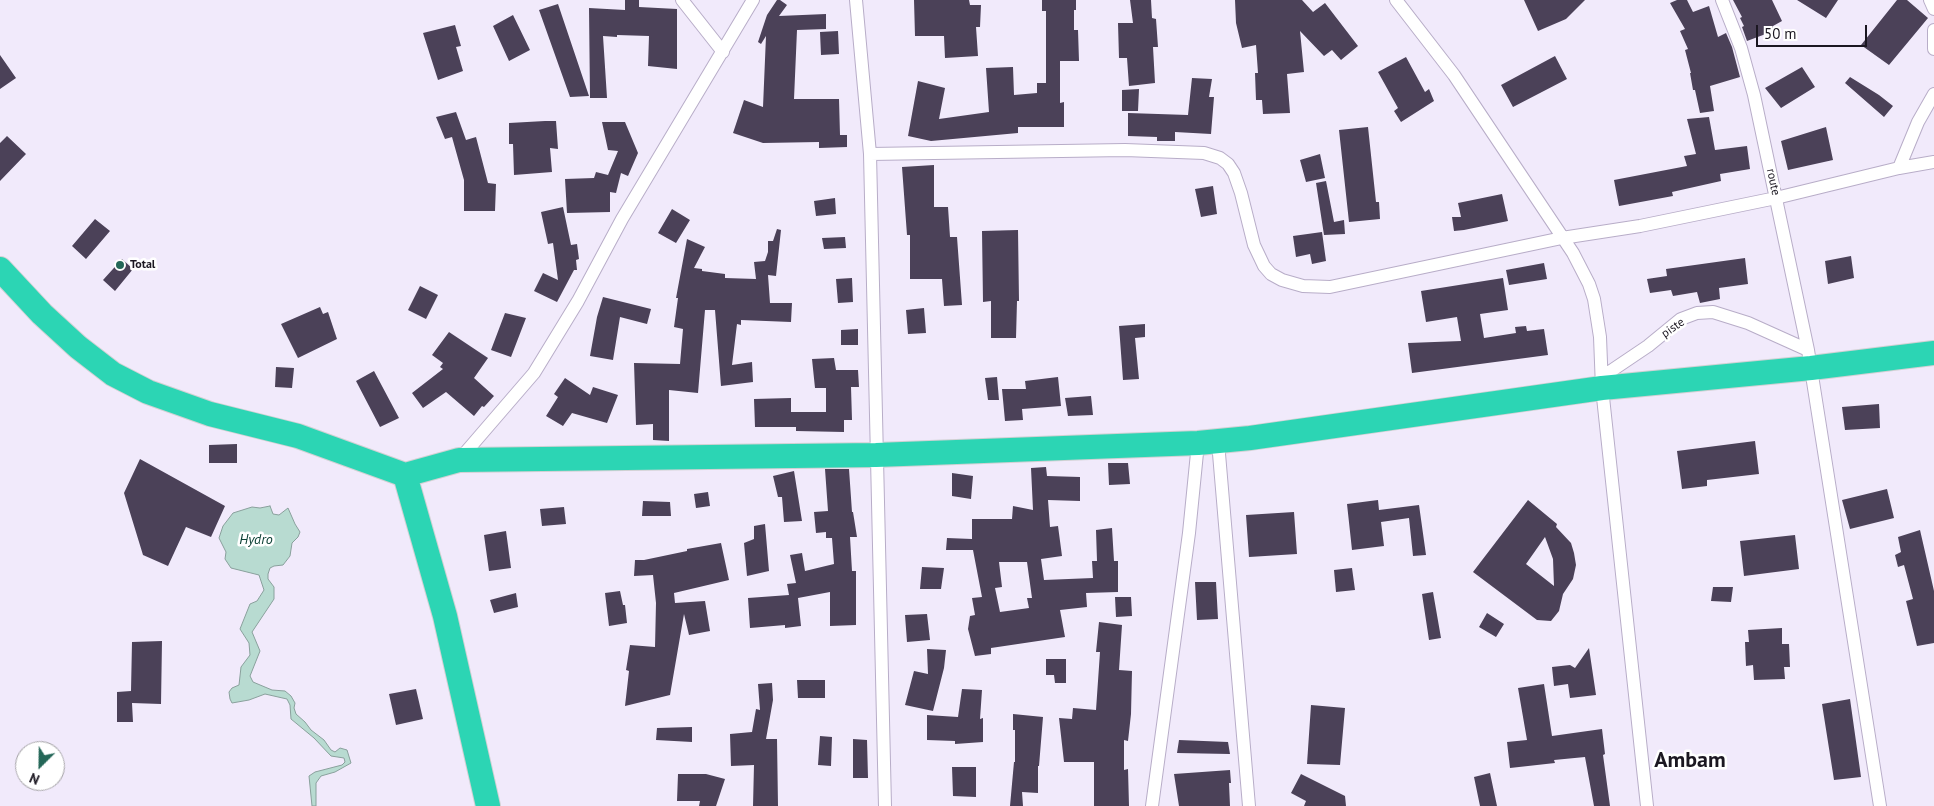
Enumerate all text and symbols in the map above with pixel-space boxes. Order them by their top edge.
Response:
scale bar [1759,15,1870,47]
text: 50 m [1764,24,1797,43]
street label: route [1763,167,1783,197]
place label: Total [130,258,155,272]
marker: Total [114,259,126,271]
street label: piste [1659,315,1687,341]
water label: Hydro [239,532,273,548]
north arrow [15,741,65,791]
district label: Ambam [1654,748,1726,774]
text: N [27,769,42,789]

